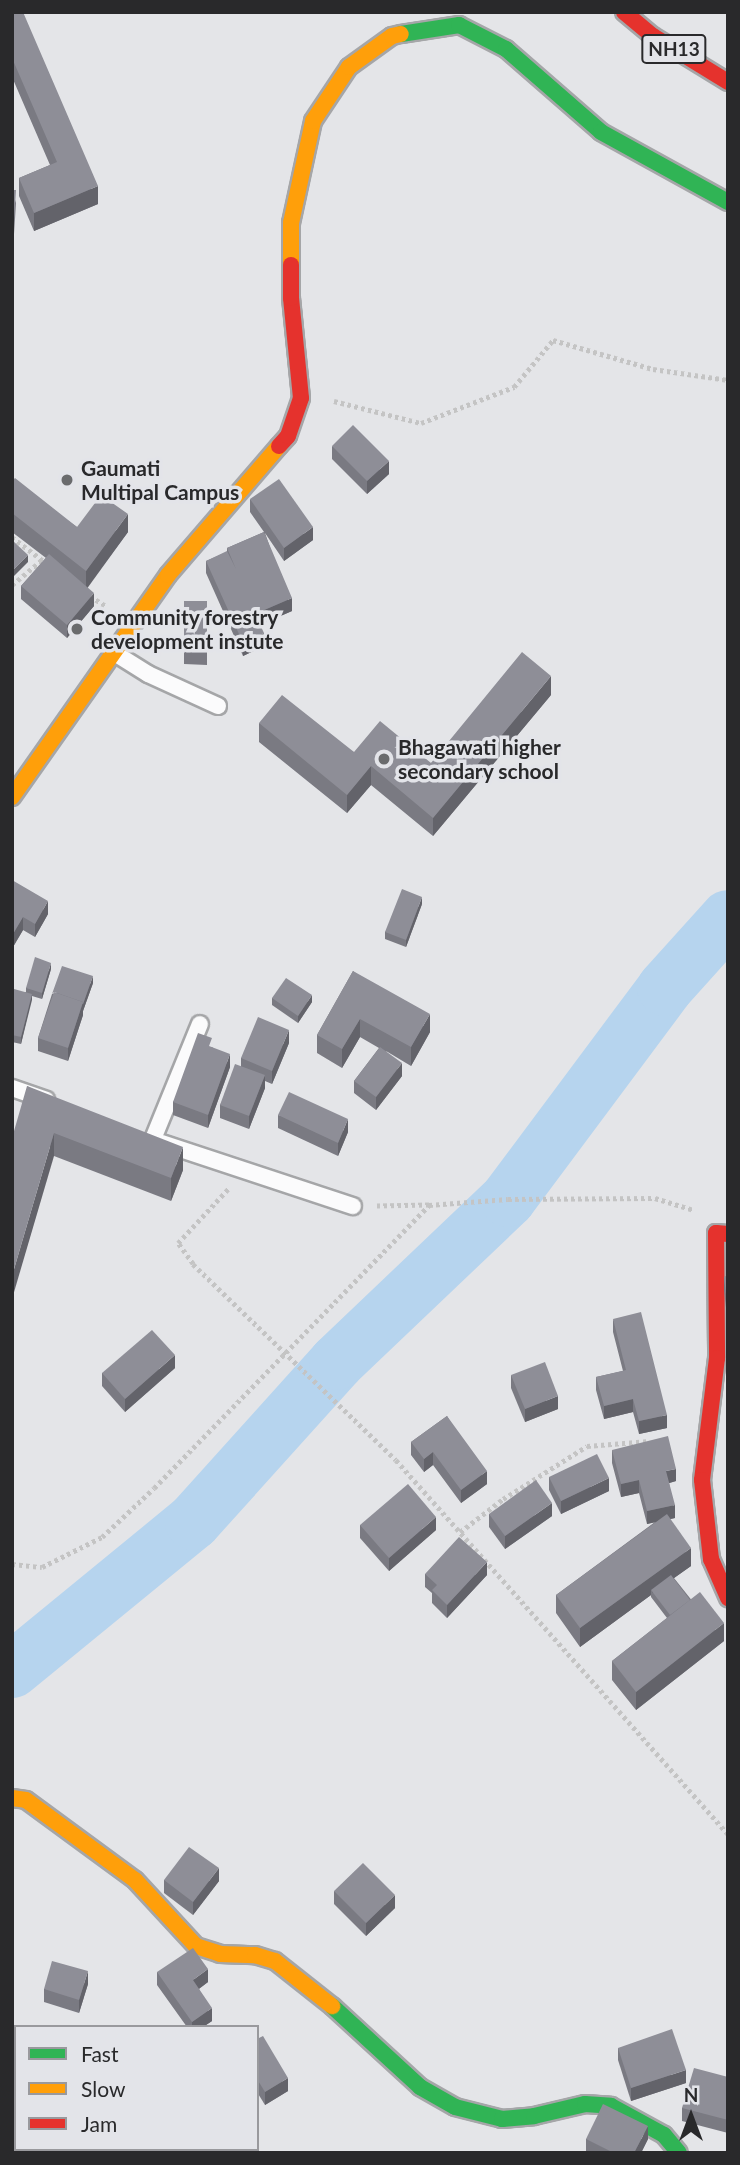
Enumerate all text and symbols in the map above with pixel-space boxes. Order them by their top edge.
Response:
road number: NH13 [641,34,707,64]
place label: Gaumati Multipal Campus [81,455,239,505]
marker: Gaumati Multipal Campus [59,472,75,488]
place label: Community forestry development instute [91,604,283,654]
marker: Community forestry development instute [69,621,85,637]
place label: Bhagawati higher secondary school [398,734,561,784]
marker: Bhagawati higher secondary school [376,751,392,767]
legend [14,2025,259,2151]
text: Fast [81,2041,118,2066]
text: Slow [81,2076,125,2101]
north arrow [656,2081,726,2151]
text: N [684,2083,698,2106]
text: Jam [81,2111,117,2136]

